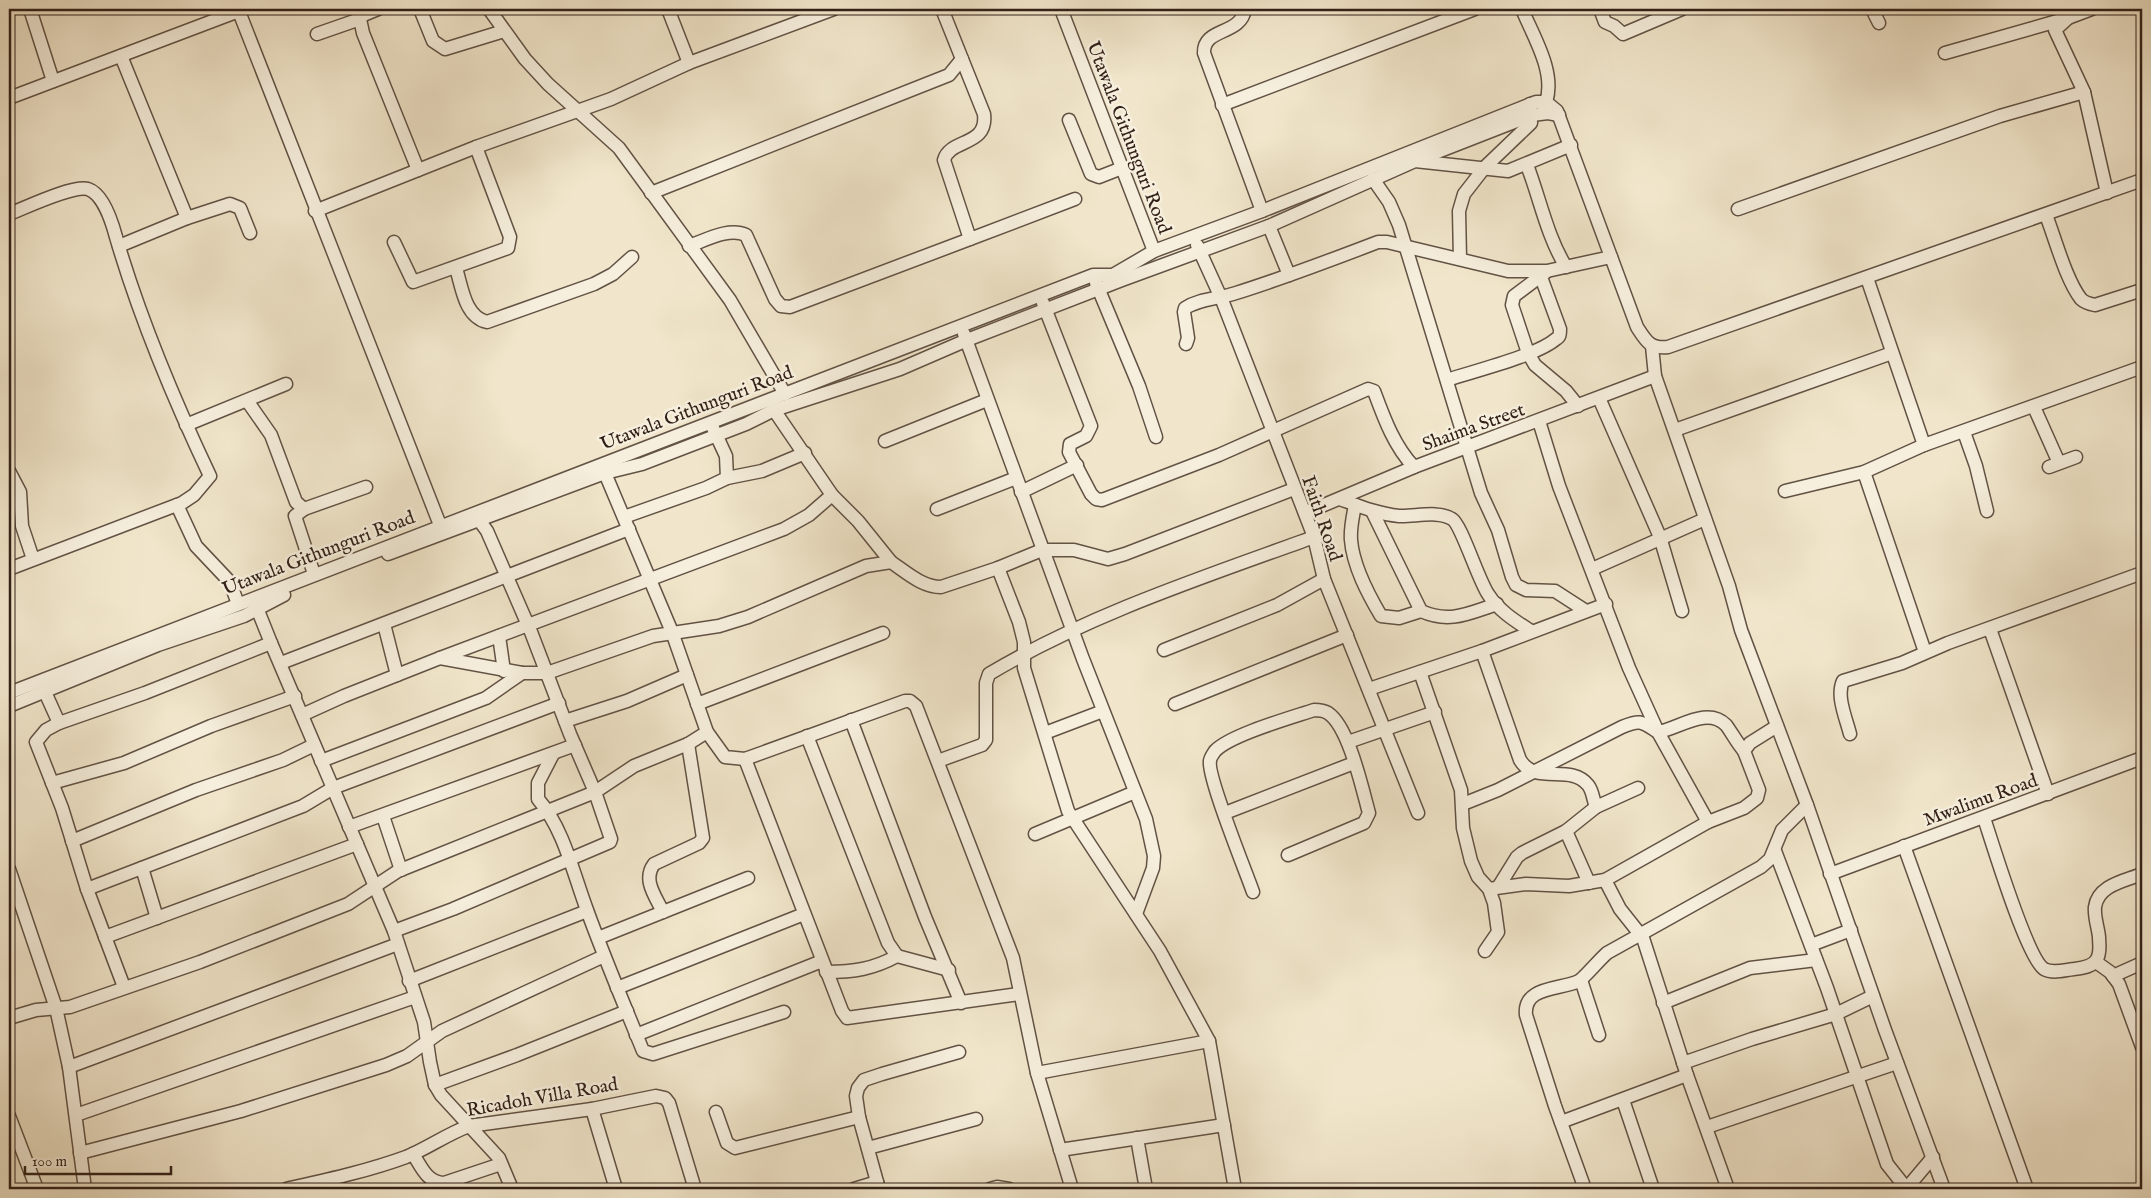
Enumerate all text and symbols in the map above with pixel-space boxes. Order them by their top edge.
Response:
street label: Utawala Githunguri Road [1080,38,1176,238]
street label: Utawala Githunguri Road [597,361,797,457]
street label: Shaima Street [1419,398,1529,458]
street label: Faith Road [1295,473,1347,565]
street label: Utawala Githunguri Road [219,506,419,602]
street label: Mwalimu Road [1920,769,2042,833]
street label: Ricadoh Villa Road [465,1073,621,1123]
scale bar [25,1143,171,1175]
text: 100 m [32,1152,68,1171]

